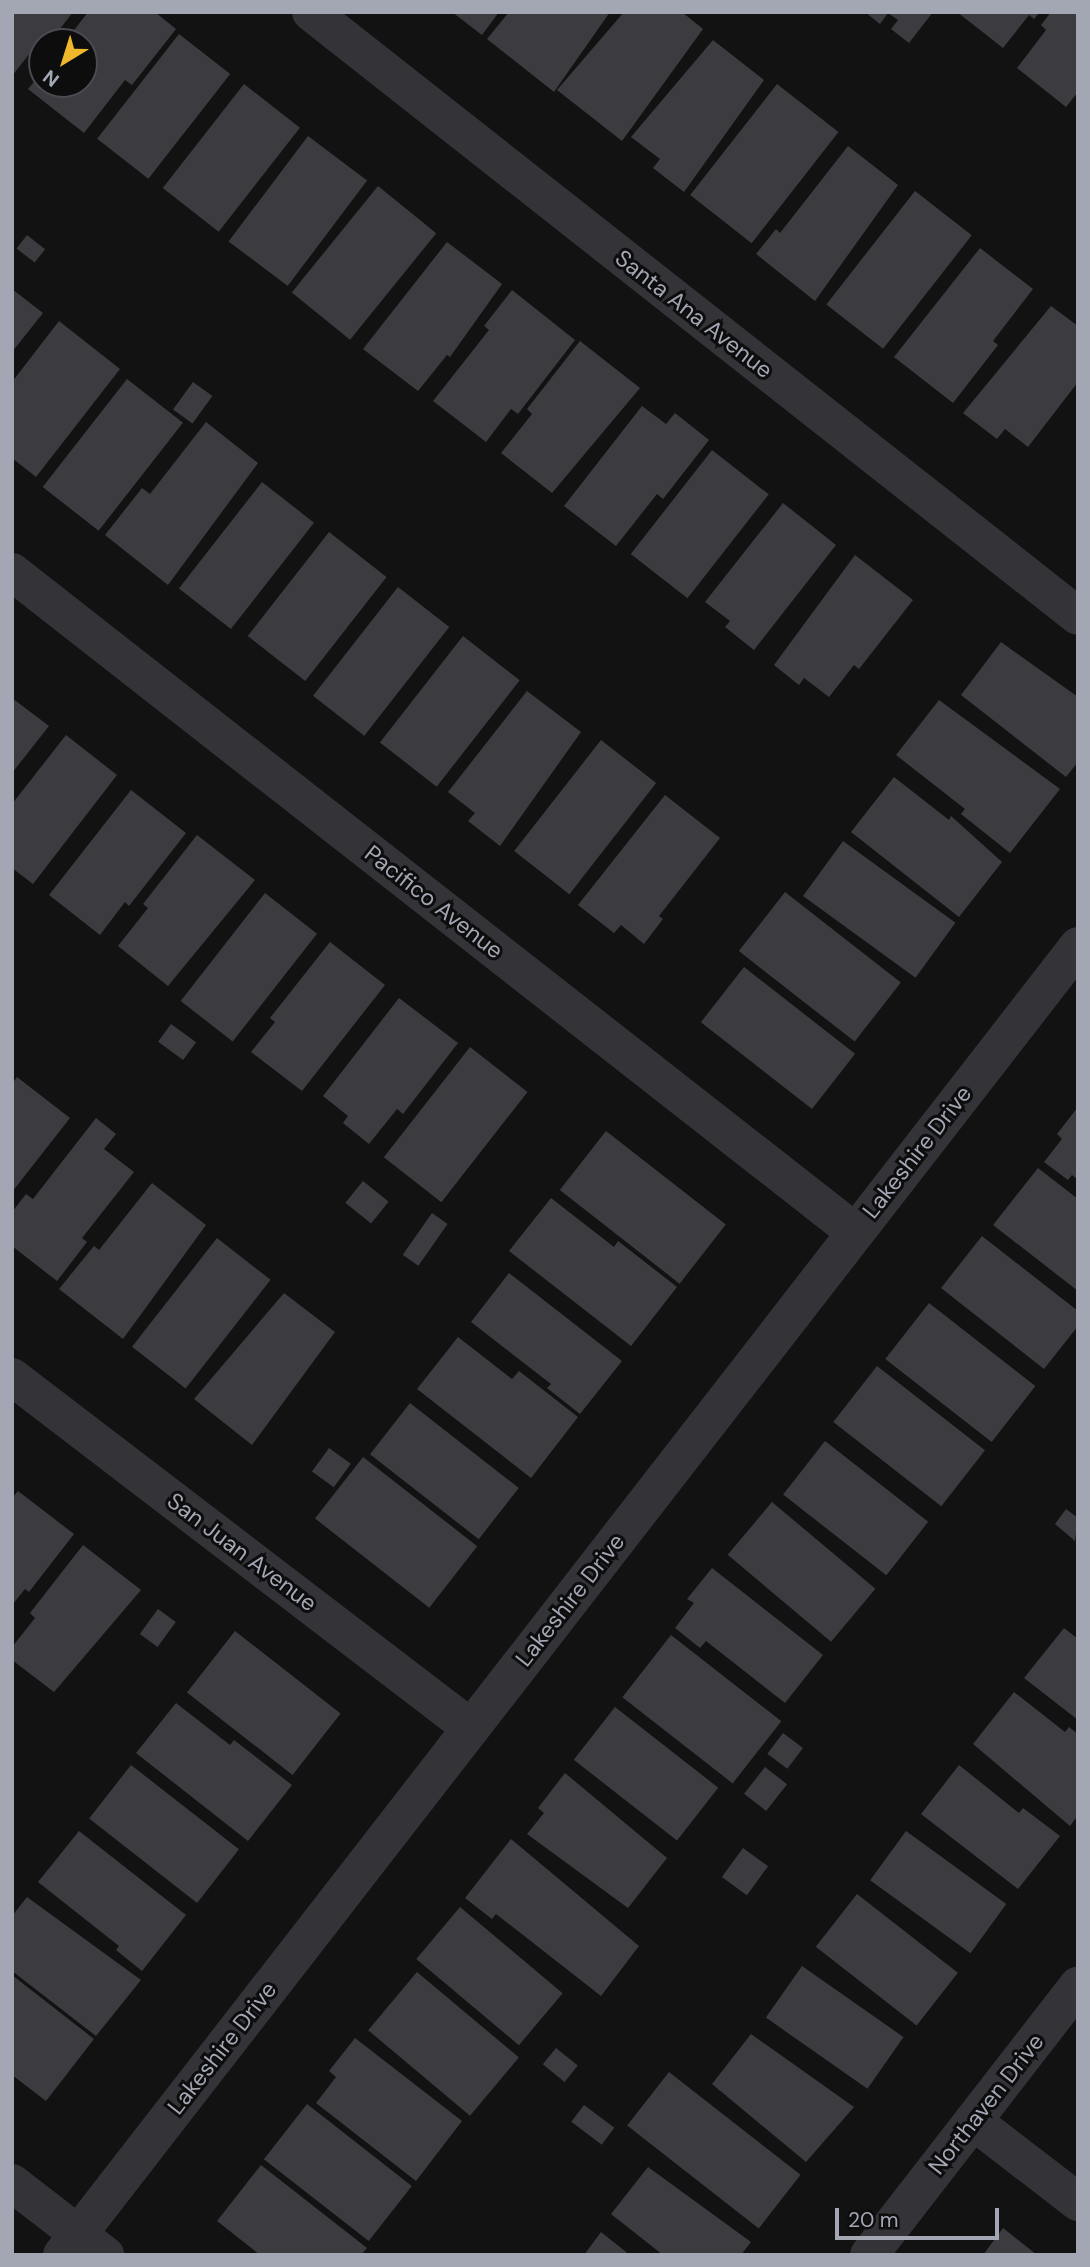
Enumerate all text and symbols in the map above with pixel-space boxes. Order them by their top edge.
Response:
north arrow [28,28,98,98]
text: N [38,64,64,92]
street label: Santa Ana Avenue [610,244,778,384]
street label: Pacifico Avenue [359,839,509,965]
street label: Lakeshire Drive [857,1080,977,1224]
street label: San Juan Avenue [162,1487,322,1617]
street label: Lakeshire Drive [510,1528,630,1672]
street label: Lakeshire Drive [162,1976,282,2120]
street label: Northaven Drive [923,2028,1049,2180]
scale bar [838,2194,1002,2238]
text: 20 m [848,2206,899,2234]

